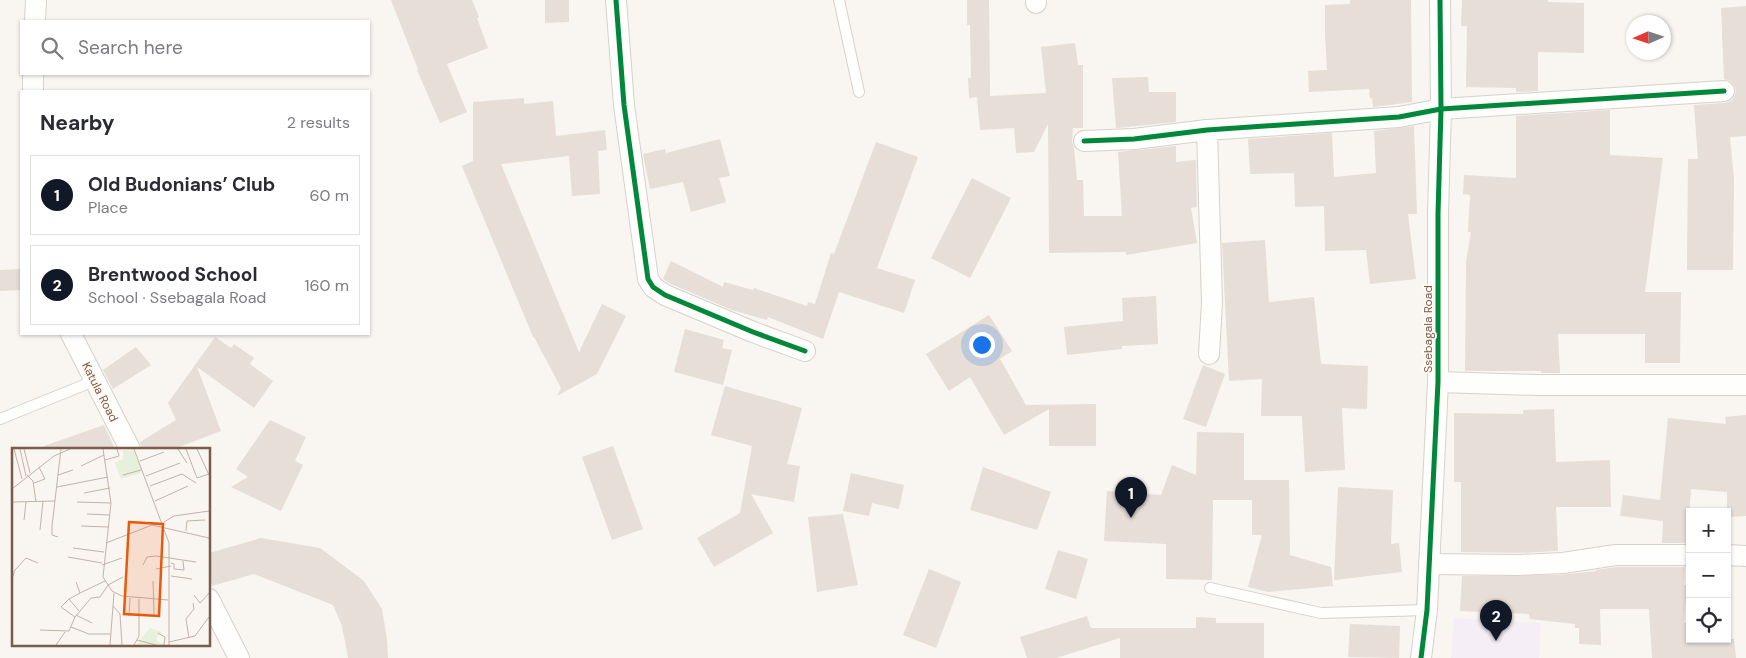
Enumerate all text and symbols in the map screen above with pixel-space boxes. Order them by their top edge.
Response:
north arrow [1626,15,1671,60]
search box [20,20,370,75]
icon: search [38,34,66,62]
text: Search here [78,35,183,60]
text: Nearby [40,109,114,137]
text: 2 results [287,112,350,133]
text: Old Budonians’ Club [88,172,275,197]
text: 1 [54,185,60,206]
text: 60 m [309,185,349,206]
text: Place [88,197,128,218]
text: Brentwood School [88,262,257,287]
text: 2 [52,275,62,296]
text: 160 m [305,275,349,296]
street label: Ssebagala Road [1420,285,1436,373]
text: School · Ssebagala Road [88,287,266,308]
your location [969,332,995,358]
street label: Katula Road [78,359,122,425]
inset map [12,448,210,646]
pin: 1 [1115,477,1147,518]
map controls [1686,508,1731,643]
button: + [1686,508,1731,553]
button: − [1686,553,1731,598]
button: locate [1686,598,1731,643]
pin: 2 [1480,600,1512,641]

